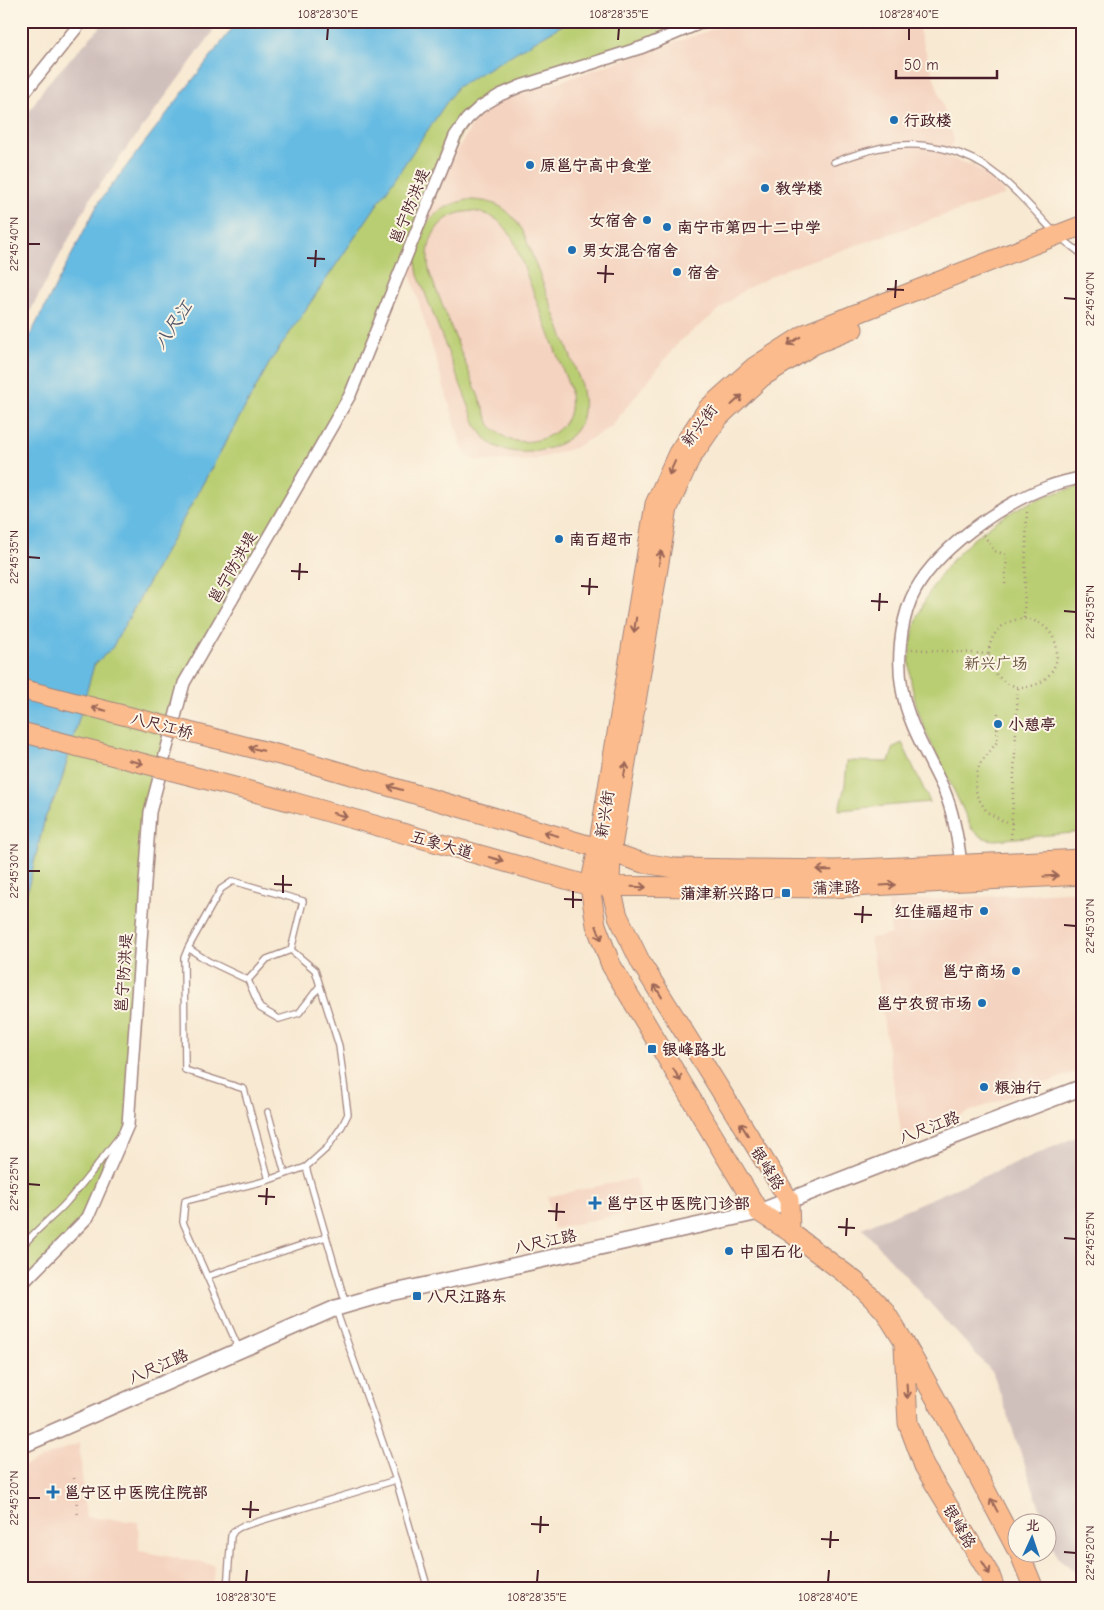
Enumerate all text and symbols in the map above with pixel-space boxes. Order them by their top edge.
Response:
text: 108°28'30"E [298,7,358,21]
text: 108°28'35"E [589,7,649,21]
text: 108°28'40"E [879,7,939,21]
scale bar [896,48,998,80]
text: 50 m [904,56,939,74]
place label: 行政楼 [904,112,952,130]
marker: 行政楼 [888,114,900,126]
place label: 原邕宁高中食堂 [540,157,652,175]
marker: 原邕宁高中食堂 [524,159,536,171]
street label: 邕宁防洪堤 [387,166,433,247]
place label: 教学楼 [775,180,823,198]
marker: 教学楼 [759,182,771,194]
place label: 女宿舍 [589,212,637,230]
marker: 女宿舍 [641,214,653,226]
text: 22°45'40"N [7,217,21,271]
place label: 南宁市第四十二中学 [677,219,821,237]
marker: 南宁市第四十二中学 [661,221,673,233]
place label: 男女混合宿舍 [582,242,678,260]
marker: 男女混合宿舍 [566,244,578,256]
place label: 宿舍 [687,264,719,282]
marker: 宿舍 [671,266,683,278]
text: 22°45'40"N [1083,272,1097,326]
water label: 八尺江 [150,296,198,354]
one-way arrow [788,336,802,346]
one-way arrow [730,394,743,406]
street label: 新兴街 [678,401,721,450]
one-way arrow [666,460,676,475]
street label: 邕宁防洪堤 [205,528,261,607]
text: 22°45'35"N [7,530,21,584]
place label: 南百超市 [569,531,633,549]
marker: 南百超市 [553,533,565,545]
one-way arrow [655,550,665,566]
text: 22°45'35"N [1083,585,1097,639]
one-way arrow [630,617,640,633]
park label: 新兴广场 [964,655,1028,673]
one-way arrow [91,704,107,713]
street label: 八尺江桥 [129,709,195,742]
place label: 小憩亭 [1008,716,1056,734]
marker: 小憩亭 [992,718,1004,730]
one-way arrow [249,744,265,754]
one-way arrow [128,757,144,767]
one-way arrow [620,762,630,778]
one-way arrow [388,783,404,793]
street label: 新兴街 [592,789,618,839]
one-way arrow [332,810,348,820]
street label: 五象大道 [408,827,475,862]
one-way arrow [544,828,560,838]
text: 22°45'30"N [7,844,21,898]
one-way arrow [488,855,504,864]
one-way arrow [817,865,833,875]
one-way arrow [1043,872,1059,881]
street label: 蒲津路 [812,878,860,898]
one-way arrow [880,880,896,889]
one-way arrow [630,882,646,891]
place label: 蒲津新兴路口 [680,885,776,903]
marker: 蒲津新兴路口 [780,887,792,899]
text: 22°45'30"N [1083,899,1097,953]
place label: 红佳福超市 [894,903,974,921]
marker: 红佳福超市 [978,905,990,917]
one-way arrow [595,925,604,940]
street label: 邕宁防洪堤 [112,933,136,1014]
place label: 邕宁商场 [942,963,1006,981]
marker: 邕宁商场 [1010,965,1022,977]
one-way arrow [653,985,663,999]
place label: 邕宁农贸市场 [876,995,972,1013]
marker: 邕宁农贸市场 [976,997,988,1009]
place label: 银峰路北 [662,1041,726,1059]
marker: 银峰路北 [646,1043,658,1055]
one-way arrow [673,1068,683,1082]
place label: 粮油行 [994,1079,1042,1097]
marker: 粮油行 [978,1081,990,1093]
street label: 八尺江路 [896,1108,962,1148]
one-way arrow [739,1123,749,1137]
street label: 银峰路 [747,1143,788,1194]
text: 22°45'25"N [7,1157,21,1211]
place label: 邕宁区中医院门诊部 [606,1195,750,1213]
marker: 邕宁区中医院门诊部 [588,1196,602,1210]
text: 22°45'25"N [1083,1212,1097,1266]
street label: 八尺江路 [512,1227,578,1257]
place label: 中国石化 [739,1243,803,1261]
marker: 中国石化 [723,1245,735,1257]
place label: 八尺江路东 [427,1288,507,1306]
marker: 八尺江路东 [411,1290,423,1302]
street label: 八尺江路 [126,1346,191,1388]
one-way arrow [902,1382,911,1398]
text: 22°45'20"N [7,1471,21,1525]
place label: 邕宁区中医院住院部 [64,1484,208,1502]
marker: 邕宁区中医院住院部 [46,1485,60,1499]
one-way arrow [989,1498,998,1513]
street label: 银峰路 [939,1501,979,1552]
north arrow [1006,1512,1056,1562]
text: 北 [1025,1517,1040,1534]
text: 22°45'20"N [1083,1526,1097,1580]
one-way arrow [981,1561,991,1575]
text: 108°28'30"E [216,1590,276,1604]
text: 108°28'35"E [507,1590,567,1604]
text: 108°28'40"E [798,1590,858,1604]

